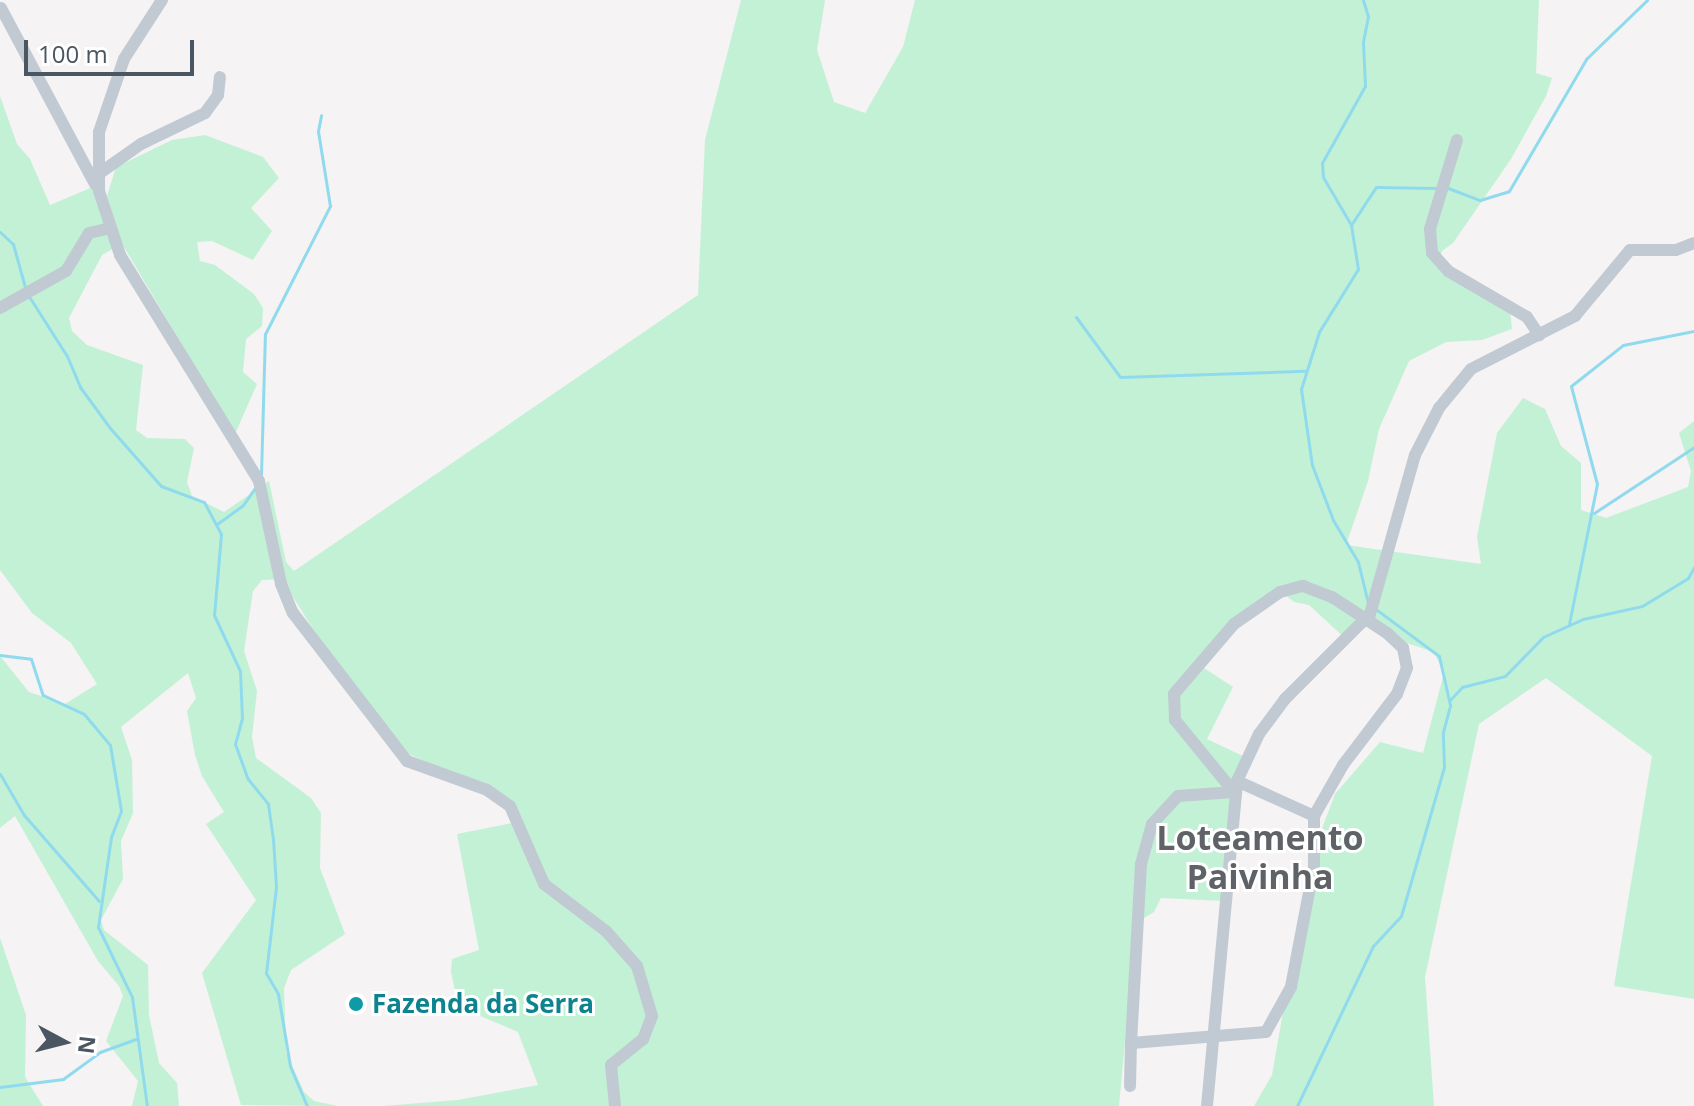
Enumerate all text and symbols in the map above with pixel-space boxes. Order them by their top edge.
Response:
scale bar [28,24,198,74]
text: 100 m [38,37,108,70]
district label: Loteamento Paivinha [1156,817,1364,896]
place label: Fazenda da Serra [372,988,594,1020]
marker: Fazenda da Serra [347,995,365,1013]
north arrow [24,1002,104,1082]
text: N [72,1034,104,1056]

